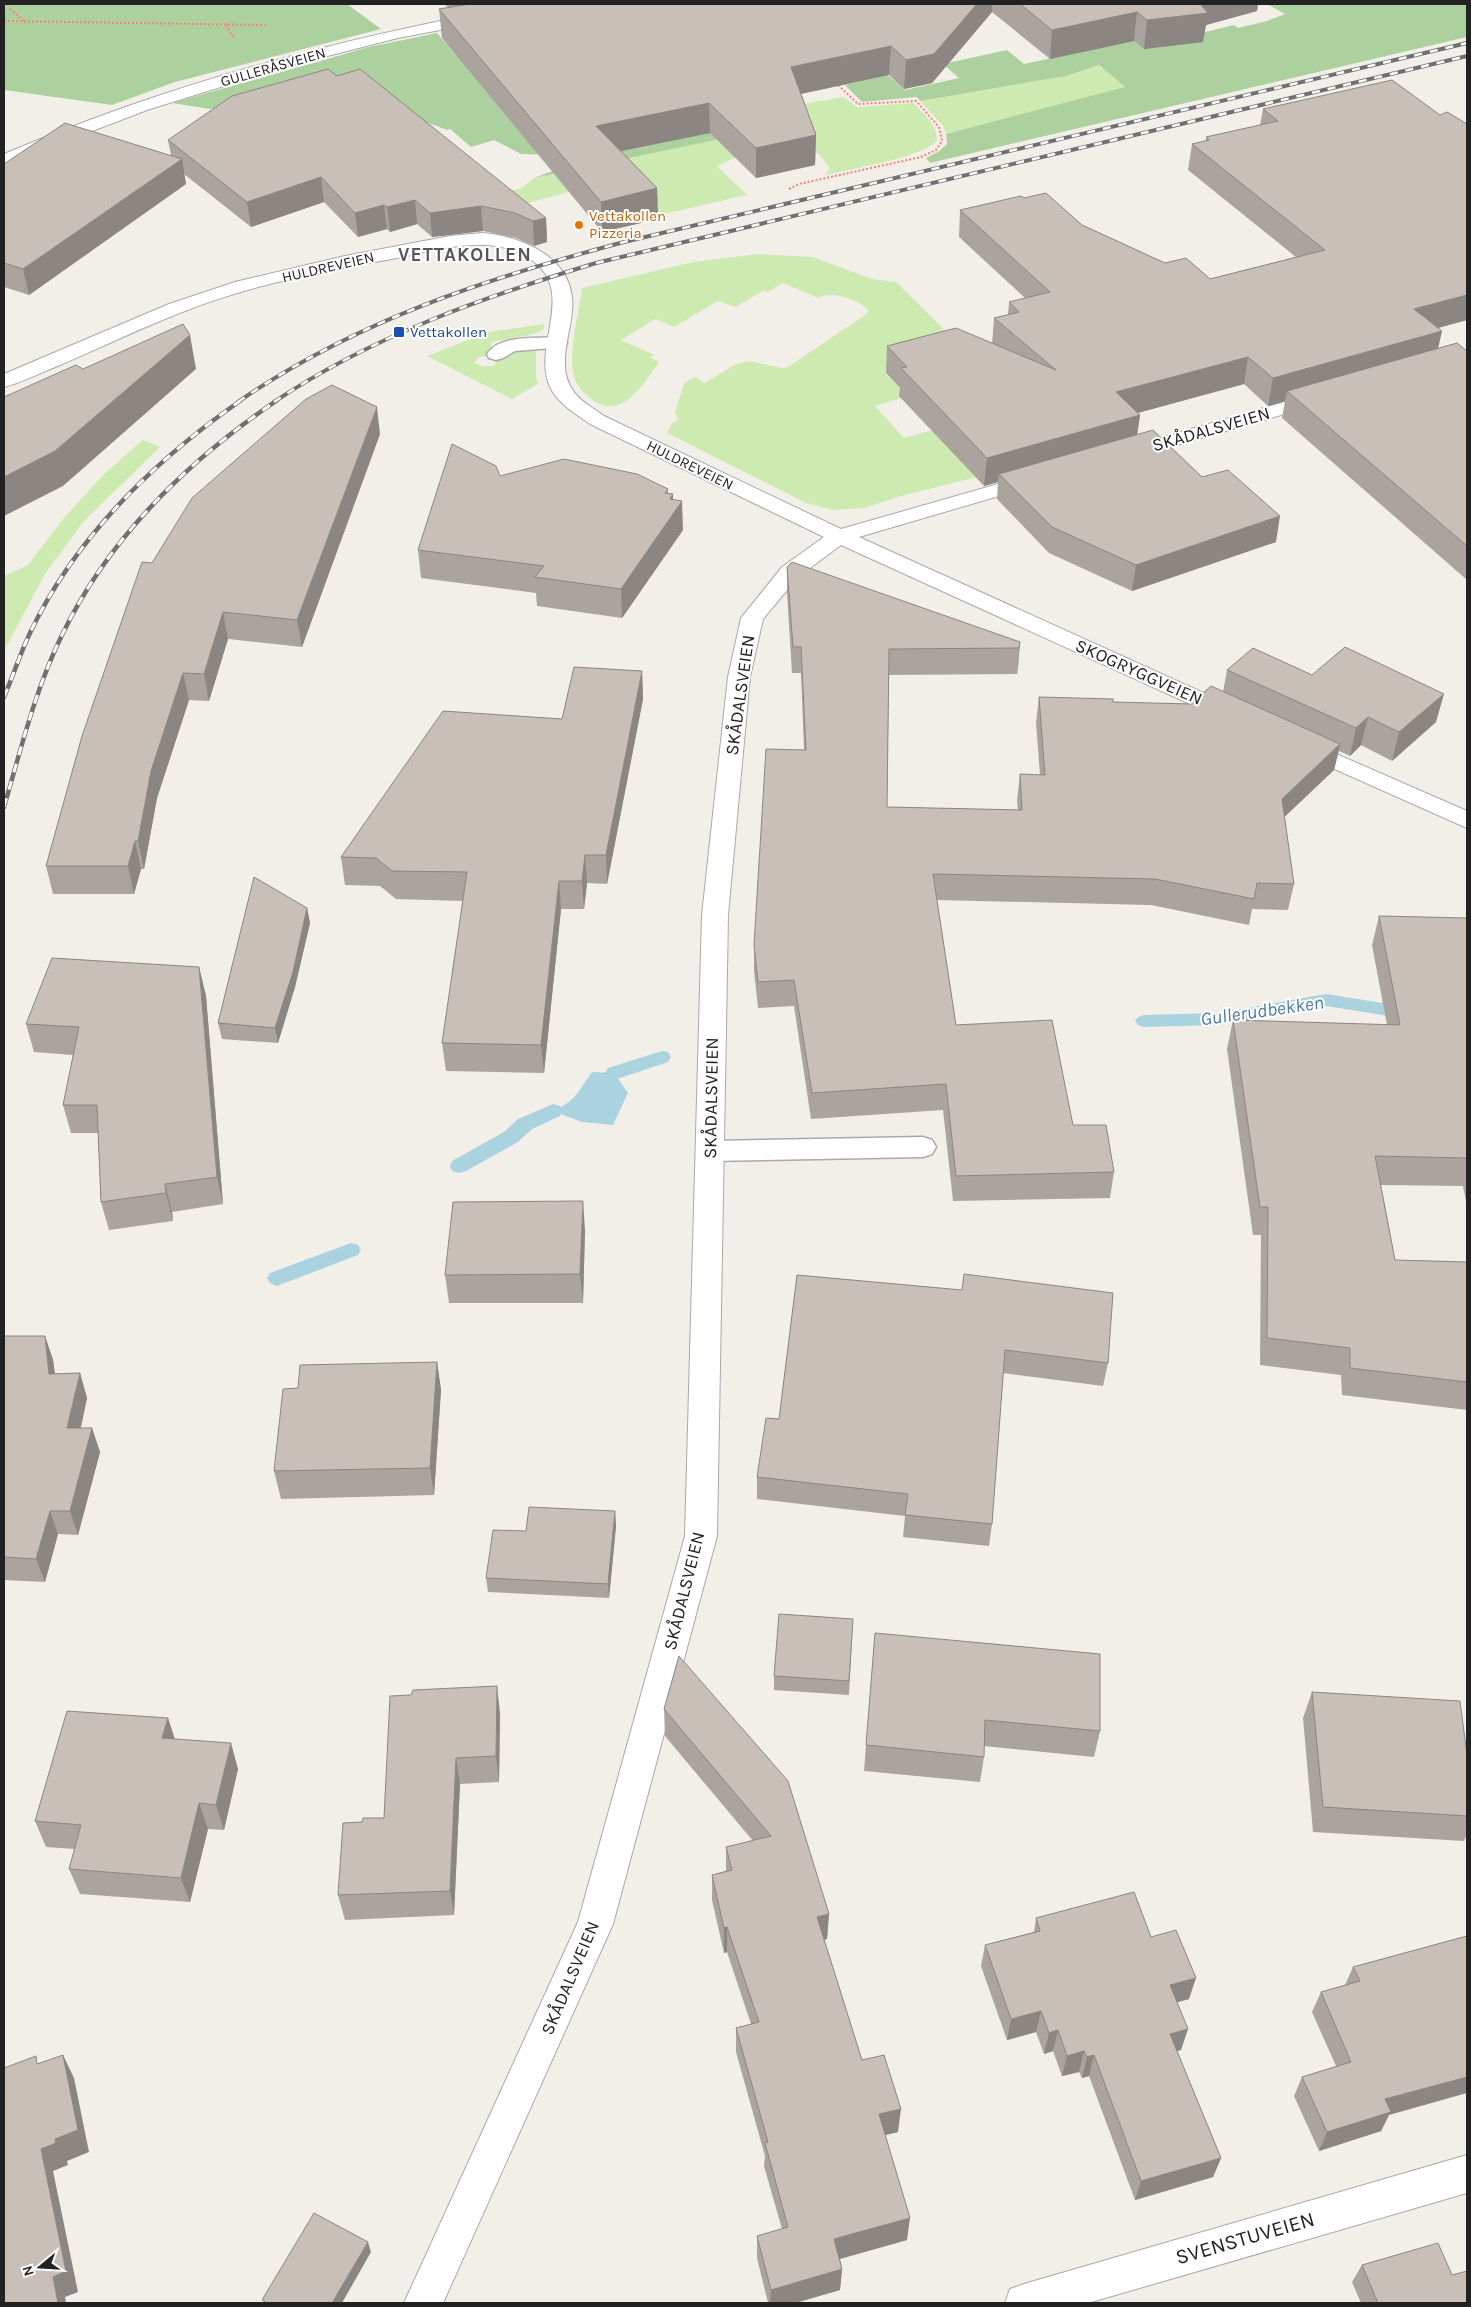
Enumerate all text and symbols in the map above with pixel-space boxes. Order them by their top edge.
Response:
street label: GULLERÅSVEIEN [218,43,328,91]
place label: Vettakollen Pizzeria [589,207,666,242]
marker: Vettakollen Pizzeria [573,219,585,231]
district label: VETTAKOLLEN [398,244,532,266]
street label: HULDREVEIEN [280,248,376,286]
place label: Vettakollen [410,323,487,341]
marker: Vettakollen [392,325,406,339]
street label: SKÅDALSVEIEN [1150,402,1272,456]
street label: HULDREVEIEN [644,436,736,494]
street label: SKÅDALSVEIEN [721,633,759,757]
street label: SKOGRYGGVEIEN [1072,634,1206,710]
water label: Gullerudbekken [1199,991,1325,1031]
street label: SKÅDALSVEIEN [699,1037,723,1159]
street label: SKÅDALSVEIEN [659,1529,709,1653]
street label: SKÅDALSVEIEN [536,1918,604,2038]
street label: SVENSTUVEIEN [1173,2207,1317,2269]
north arrow [15,2242,65,2292]
text: N [18,2263,38,2278]

